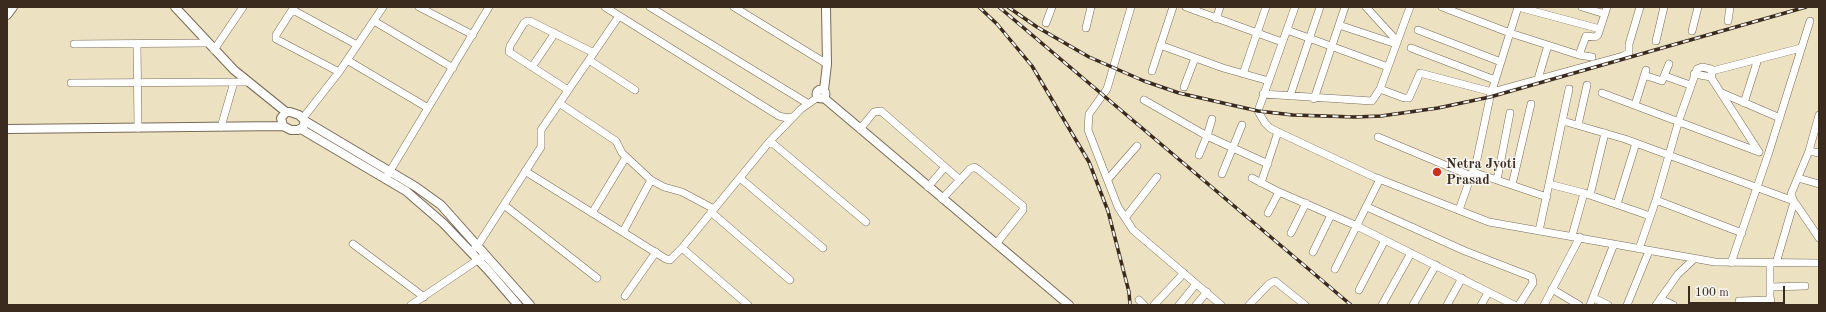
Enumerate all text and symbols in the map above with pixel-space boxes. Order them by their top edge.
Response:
place label: Netra Jyoti Prasad [1446,156,1516,188]
marker: Netra Jyoti Prasad [1431,166,1443,178]
scale bar [1690,278,1787,304]
text: 100 m [1695,287,1729,299]

